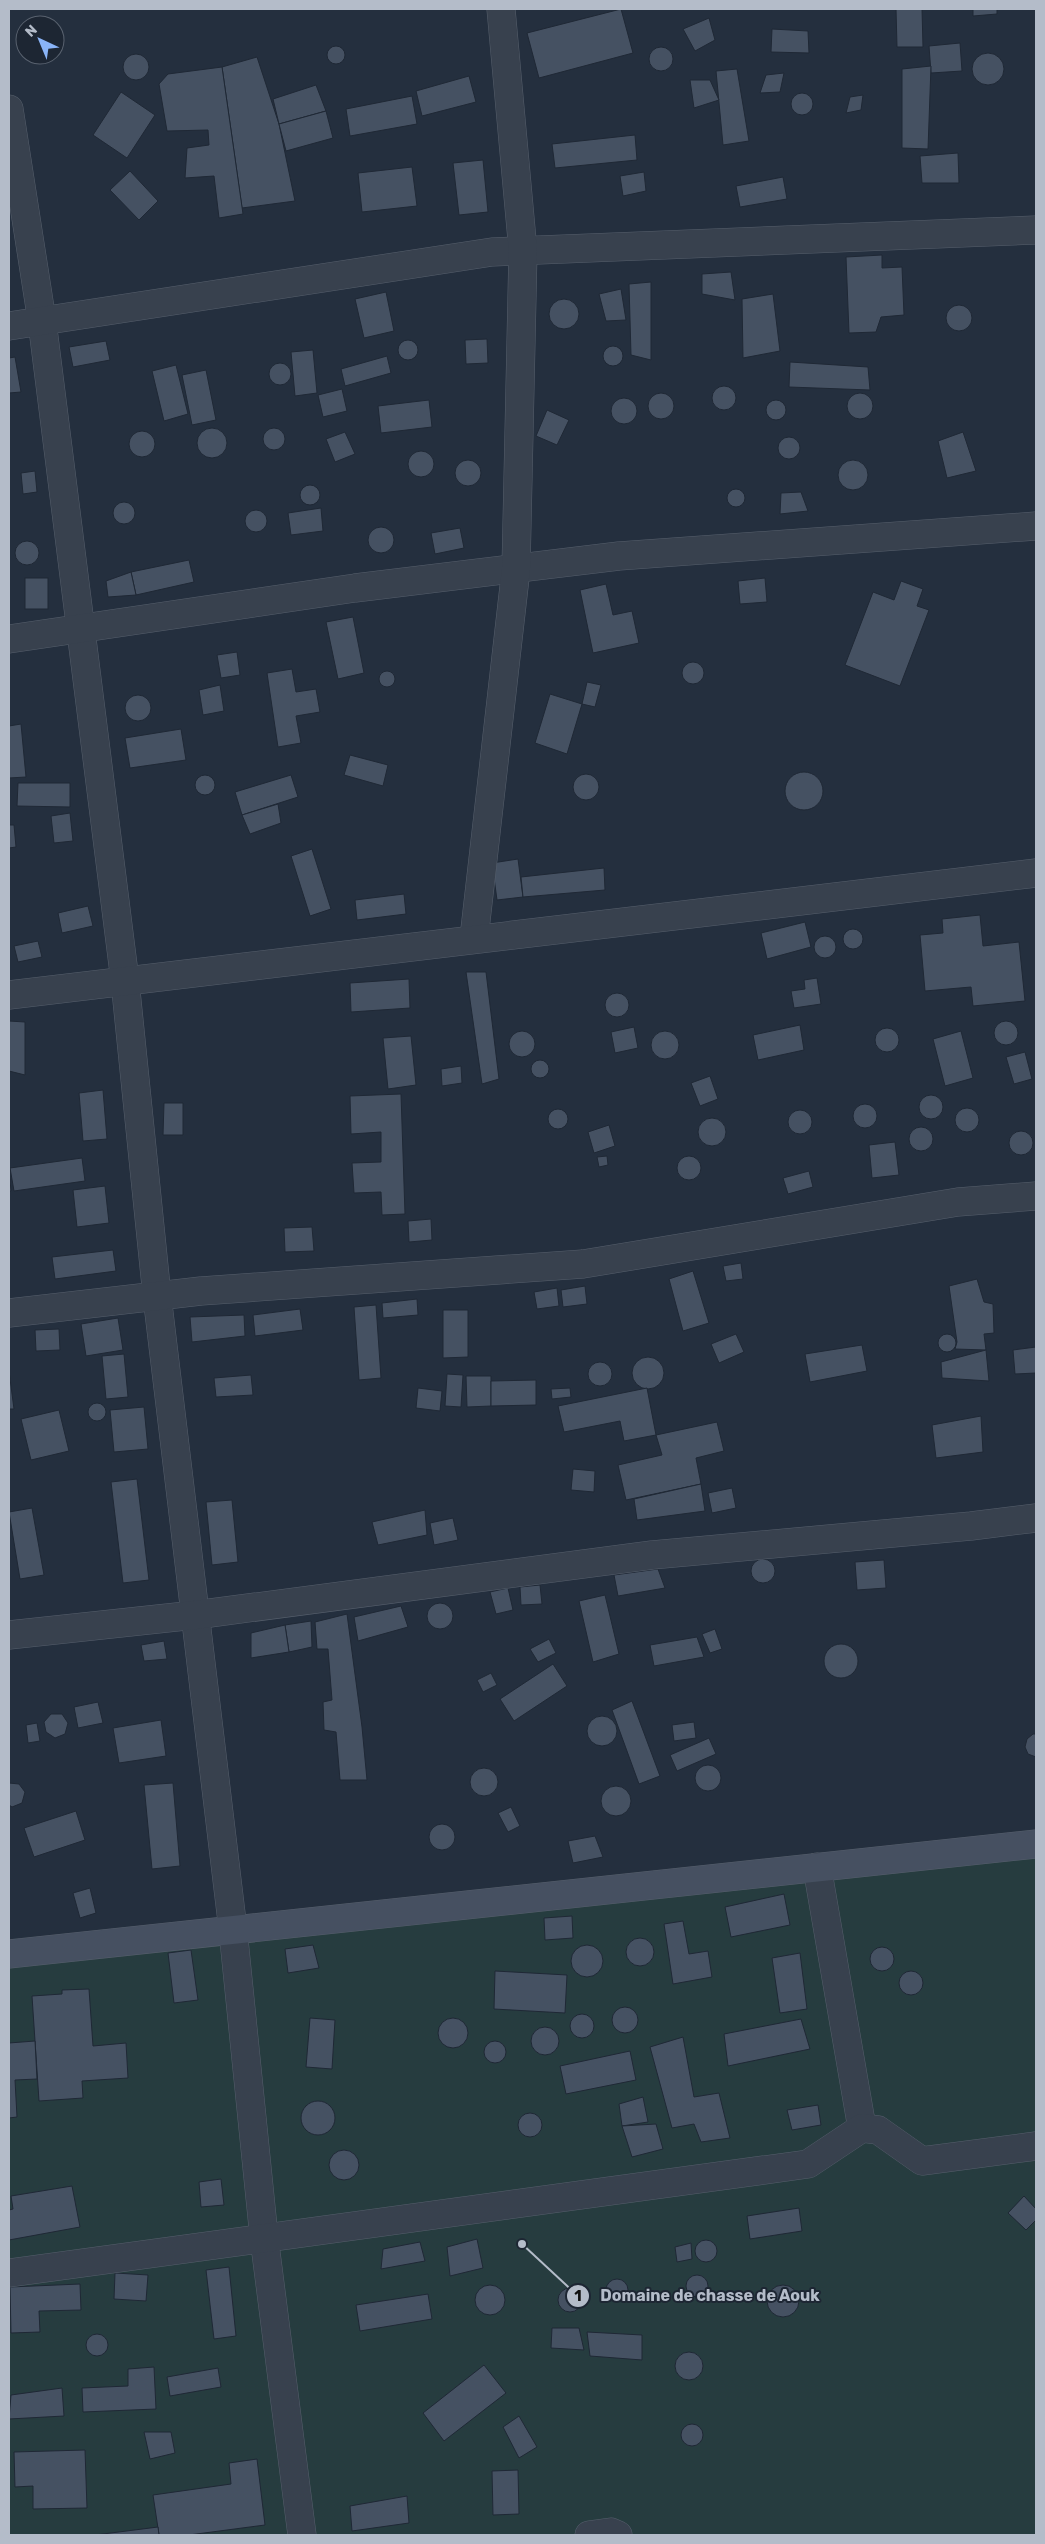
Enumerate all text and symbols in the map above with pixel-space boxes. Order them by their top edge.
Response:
north arrow [15,15,65,65]
text: N [22,21,41,41]
callout: Domaine de chasse de Aouk [565,2280,830,2311]
text: Domaine de chasse de Aouk [600,2286,820,2305]
text: 1 [574,2287,582,2305]

